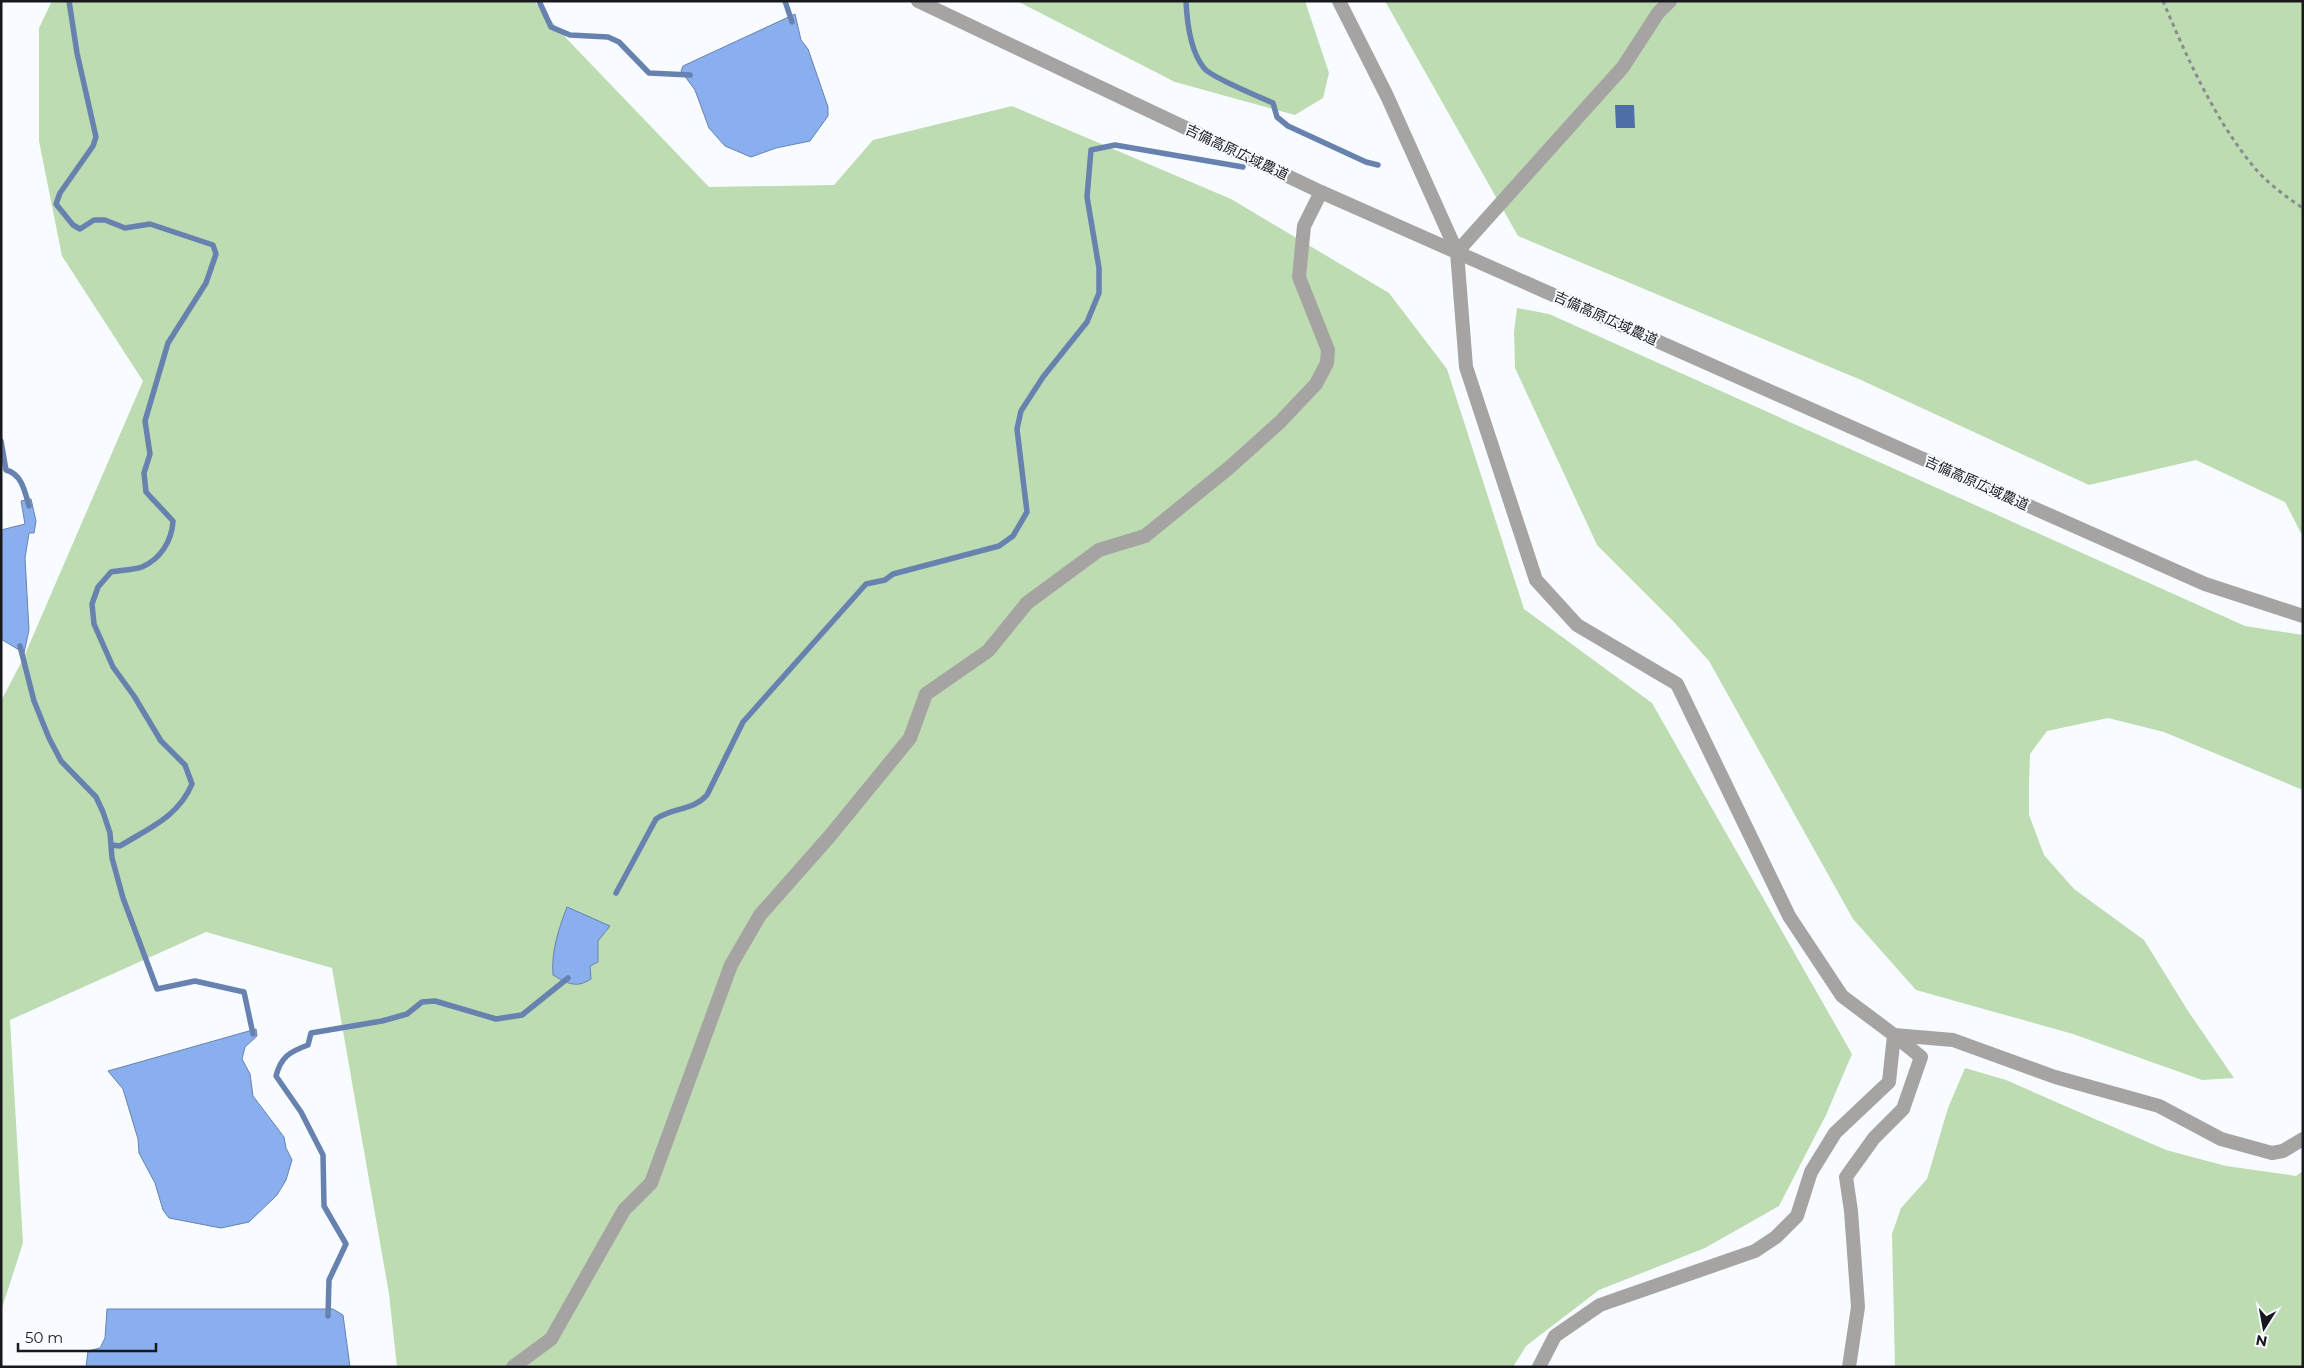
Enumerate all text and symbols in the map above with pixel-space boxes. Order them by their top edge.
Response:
street label: 吉備高原広域農道 [1182,120,1292,184]
street label: 吉備高原広域農道 [1551,287,1661,349]
street label: 吉備高原広域農道 [1922,452,2032,514]
north arrow [2239,1303,2289,1353]
scale bar [18,1320,155,1352]
text: 50 m [25,1328,63,1347]
text: N [2254,1331,2269,1351]

